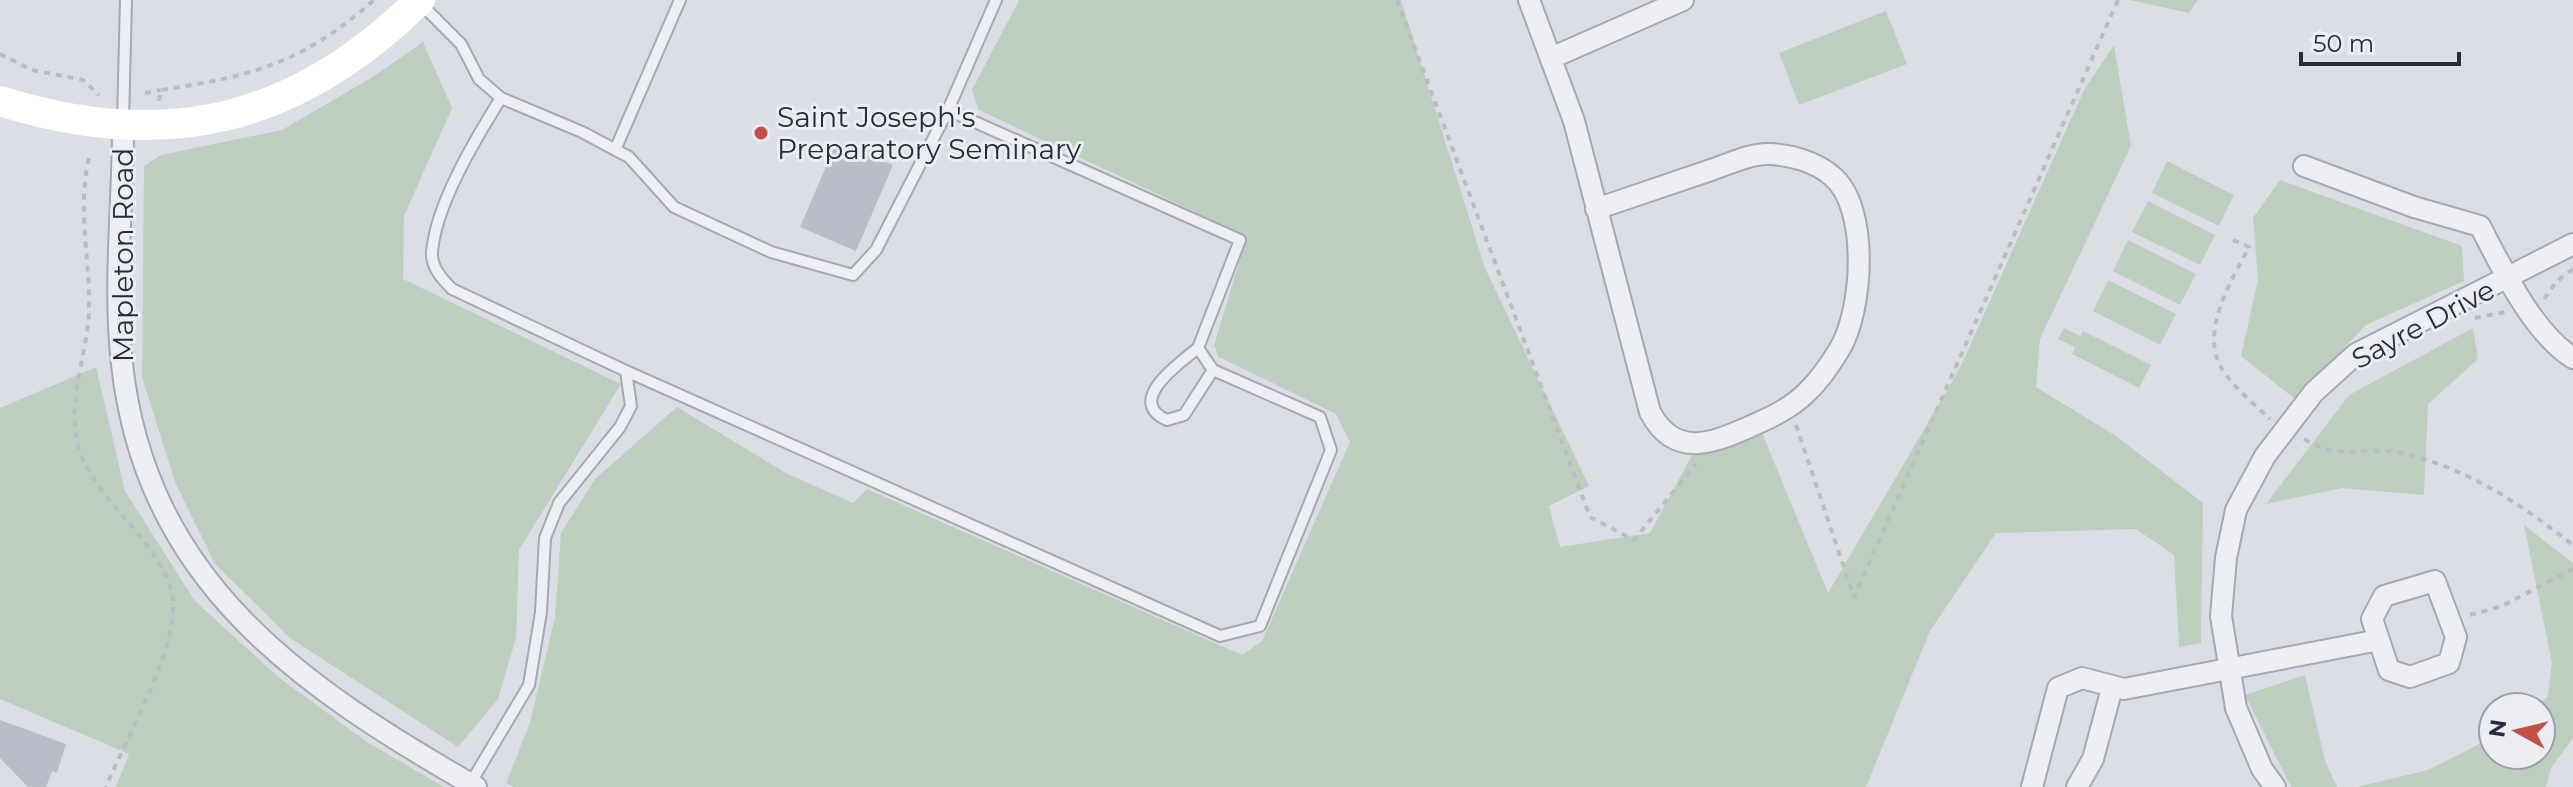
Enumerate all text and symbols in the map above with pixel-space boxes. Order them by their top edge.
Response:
scale bar [2301,16,2459,66]
text: 50 m [2313,29,2374,58]
place label: Saint Joseph's Preparatory Seminary [777,100,1082,166]
marker: Saint Joseph's Preparatory Seminary [752,124,770,142]
street label: Mapleton Road [106,148,140,362]
street label: Sayre Drive [2346,272,2500,376]
north arrow [2477,691,2557,771]
text: N [2483,718,2512,739]

